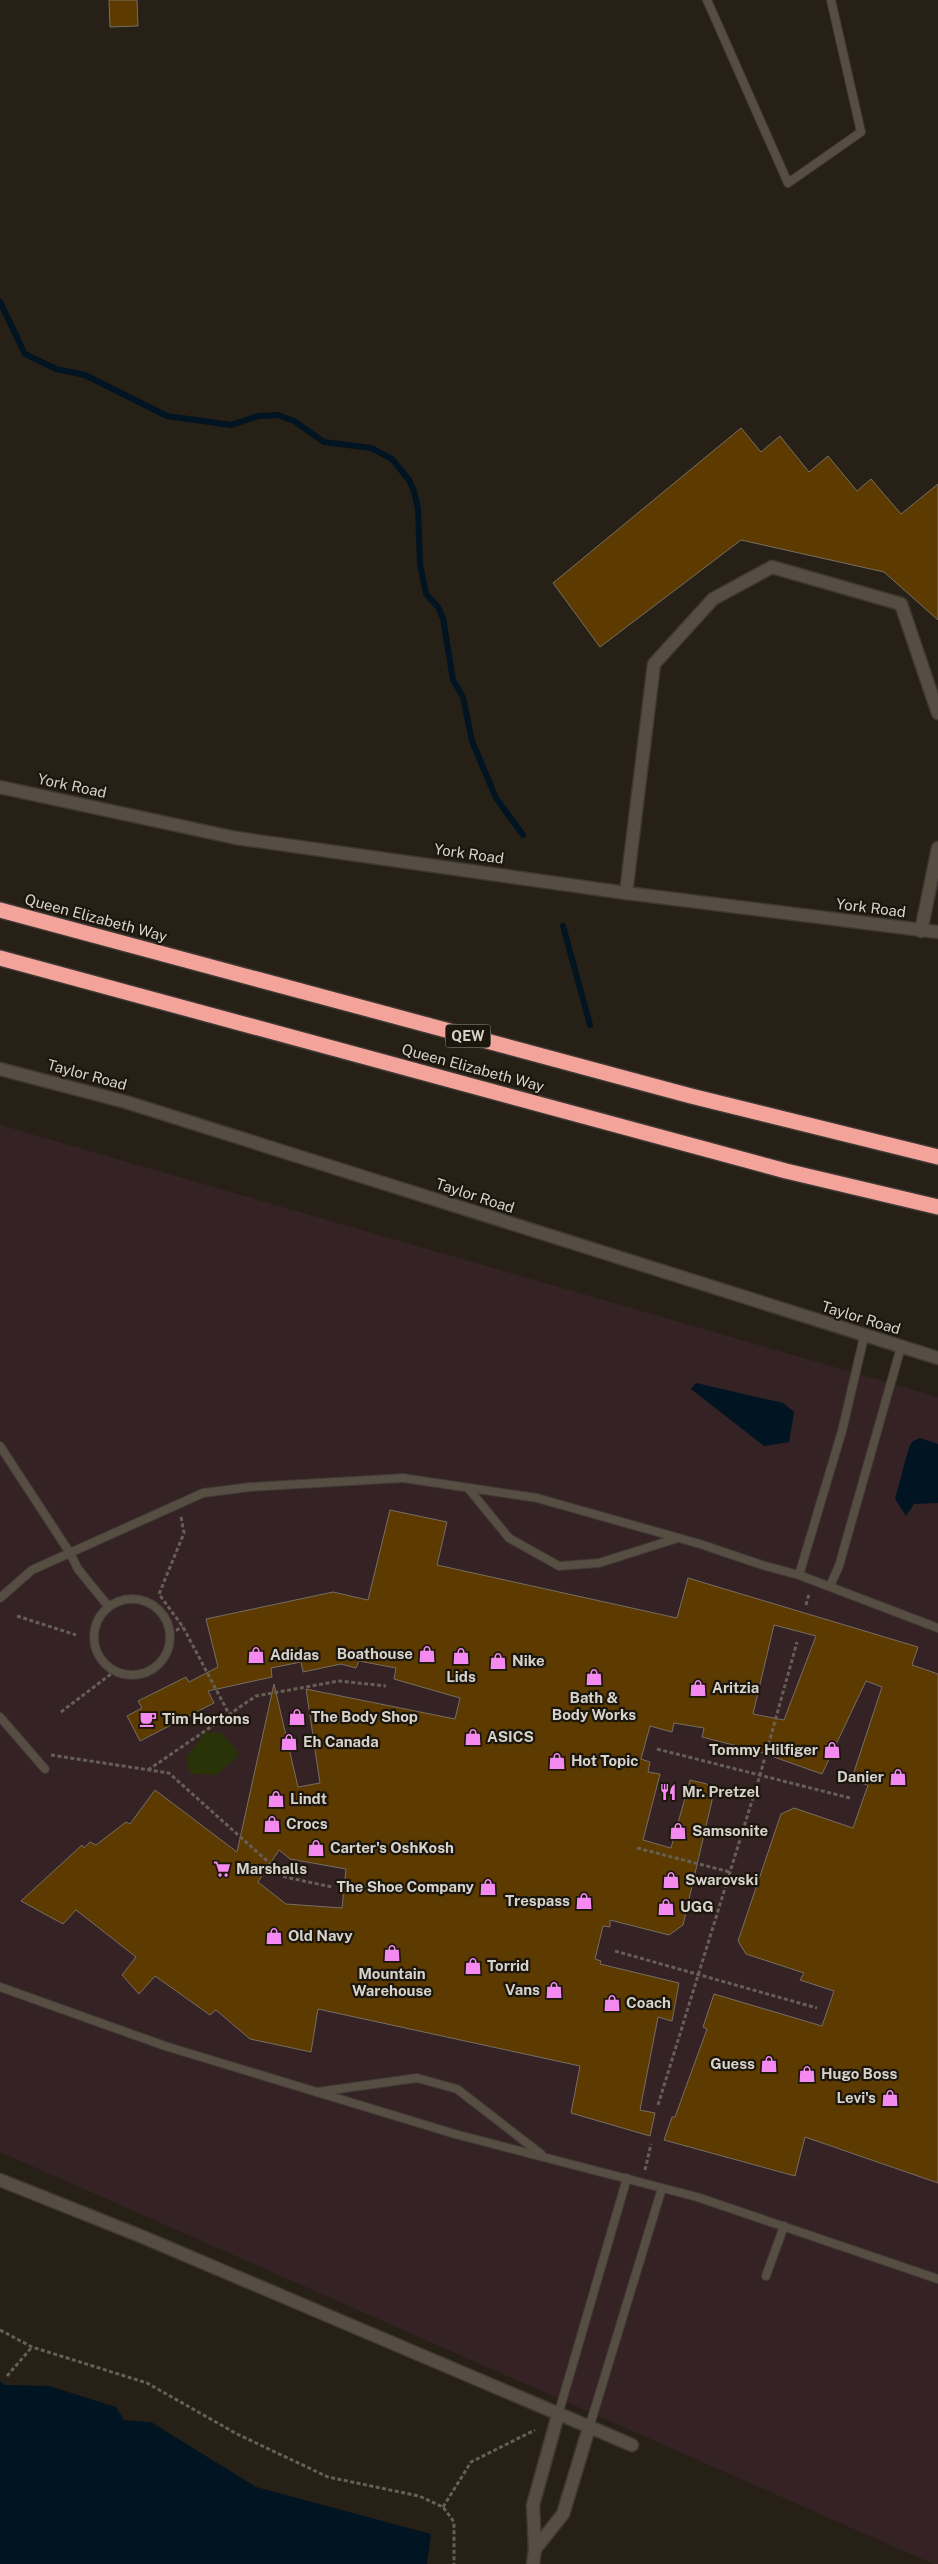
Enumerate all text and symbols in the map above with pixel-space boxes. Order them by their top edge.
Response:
street label: York Road [36,770,108,801]
street label: York Road [433,840,505,867]
street label: Queen Elizabeth Way [23,890,169,945]
street label: York Road [835,895,907,920]
road number: QEW [446,1024,490,1048]
street label: Queen Elizabeth Way [400,1040,546,1095]
street label: Taylor Road [45,1056,129,1093]
street label: Taylor Road [434,1175,517,1216]
street label: Taylor Road [820,1297,903,1338]
shop icon: Boathouse [417,1644,437,1664]
shop icon: Adidas [246,1645,266,1665]
place label: Boathouse [337,1645,413,1662]
place label: Adidas [270,1646,319,1663]
shop icon: Lids [451,1646,471,1666]
shop icon: Nike [488,1651,508,1671]
place label: Nike [512,1652,545,1669]
shop icon: Bath & Body Works [584,1667,604,1687]
place label: Lids [446,1668,476,1685]
shop icon: Aritzia [688,1678,708,1698]
place label: Aritzia [712,1679,759,1696]
place label: Bath & Body Works [552,1689,636,1723]
shop icon: The Body Shop [287,1707,307,1727]
place label: The Body Shop [311,1708,418,1725]
cafe icon: Tim Hortons [138,1709,158,1729]
place label: Tim Hortons [162,1710,250,1727]
shop icon: ASICS [463,1727,483,1747]
place label: ASICS [487,1728,534,1745]
shop icon: Eh Canada [279,1732,299,1752]
place label: Eh Canada [303,1733,379,1750]
shop icon: Tommy Hilfiger [822,1740,842,1760]
place label: Tommy Hilfiger [709,1741,818,1758]
shop icon: Hot Topic [547,1751,567,1771]
place label: Hot Topic [571,1752,638,1769]
shop icon: Danier [888,1767,908,1787]
place label: Danier [837,1768,884,1785]
restaurant icon: Mr. Pretzel [658,1782,678,1802]
place label: Mr. Pretzel [682,1783,760,1800]
shop icon: Lindt [266,1789,286,1809]
place label: Lindt [290,1790,327,1807]
shop icon: Crocs [262,1814,282,1834]
place label: Crocs [286,1815,328,1832]
shop icon: Samsonite [668,1821,688,1841]
place label: Samsonite [692,1822,768,1839]
shop icon: Carter's OshKosh [306,1838,326,1858]
place label: Carter's OshKosh [330,1839,454,1856]
supermarket icon: Marshalls [212,1859,232,1879]
place label: Marshalls [236,1860,307,1877]
shop icon: Swarovski [661,1870,681,1890]
place label: Swarovski [685,1871,758,1888]
shop icon: The Shoe Company [478,1877,498,1897]
place label: The Shoe Company [337,1878,475,1895]
shop icon: Trespass [574,1891,594,1911]
place label: Trespass [505,1892,570,1909]
shop icon: UGG [656,1897,676,1917]
place label: UGG [680,1898,714,1915]
shop icon: Old Navy [264,1926,284,1946]
place label: Old Navy [288,1927,353,1944]
shop icon: Mountain Warehouse [382,1943,402,1963]
shop icon: Torrid [463,1956,483,1976]
place label: Torrid [487,1957,529,1974]
place label: Mountain Warehouse [352,1965,432,1999]
shop icon: Vans [544,1980,564,2000]
place label: Vans [505,1981,540,1998]
shop icon: Coach [602,1993,622,2013]
place label: Coach [626,1994,671,2011]
shop icon: Guess [759,2054,779,2074]
place label: Guess [710,2055,755,2072]
shop icon: Hugo Boss [797,2064,817,2084]
place label: Hugo Boss [821,2065,897,2082]
shop icon: Levi's [880,2088,900,2108]
place label: Levi's [836,2089,876,2106]

